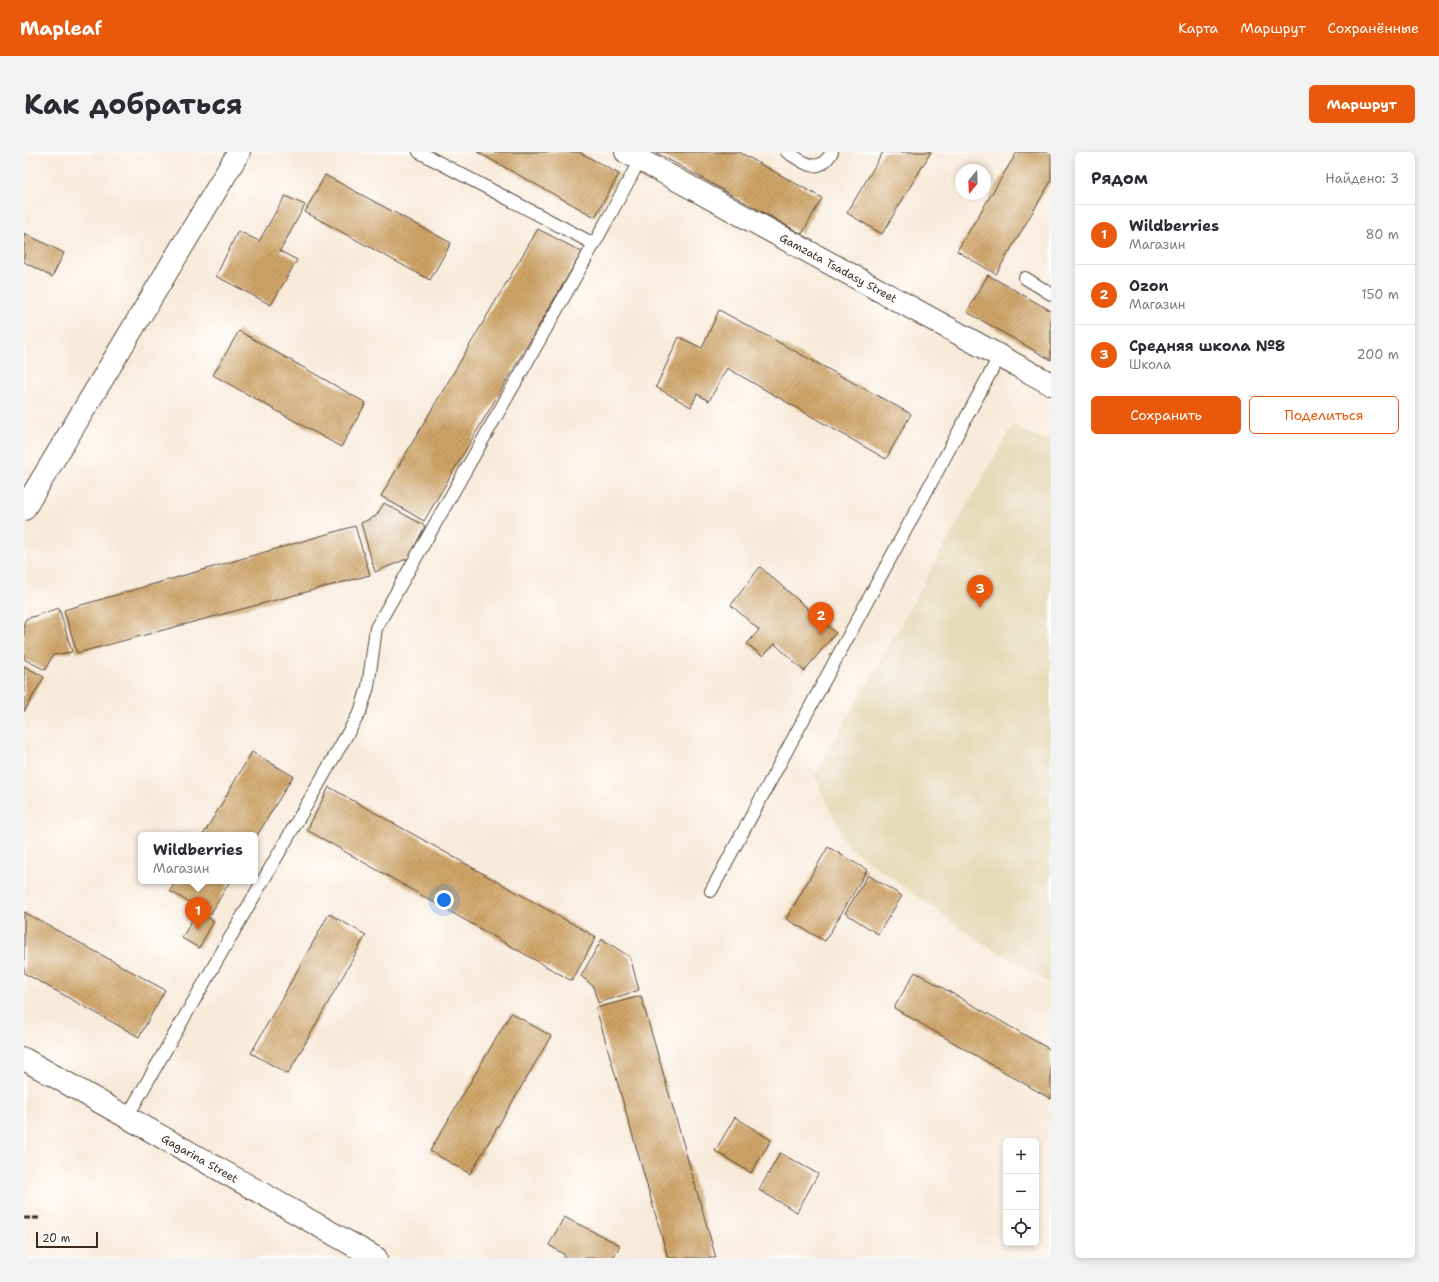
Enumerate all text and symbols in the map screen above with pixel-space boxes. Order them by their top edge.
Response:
text: Mapleaf [20,16,102,41]
text: Карта [1178,19,1218,37]
text: Маршрут [1240,19,1306,37]
text: Сохранённые [1328,19,1419,37]
text: Как добраться [24,85,243,123]
button: Маршрут [1309,85,1415,123]
north arrow [955,164,991,200]
text: Рядом [1091,167,1148,189]
text: Найдено: 3 [1325,170,1399,187]
text: Wildberries [1129,216,1219,236]
text: 1 [1101,226,1107,243]
text: 80 m [1365,226,1399,243]
street label: Gamzata Tsadasy Street [777,230,900,307]
text: Магазин [1129,236,1185,253]
text: Ozon [1129,276,1169,296]
text: 2 [1099,286,1109,303]
text: 150 m [1361,286,1399,303]
text: Магазин [1129,296,1185,313]
text: Средняя школа №8 [1129,336,1285,356]
text: 3 [1099,346,1109,363]
text: 200 m [1357,346,1399,363]
text: Школа [1129,356,1171,373]
button: Сохранить [1091,396,1241,434]
button: Поделиться [1249,396,1399,434]
pin: 3 [967,575,993,608]
pin: 2 [808,602,834,635]
popup [138,832,258,884]
text: Wildberries [153,840,243,860]
text: Магазин [153,860,209,877]
your location [434,890,454,910]
pin: 1 [185,897,211,930]
street label: Gagarina Street [159,1131,241,1187]
map controls [1003,1138,1039,1246]
button: + [1003,1138,1039,1174]
button: − [1003,1174,1039,1210]
button: locate [1003,1210,1039,1246]
scale bar [36,1230,98,1249]
text: 20 m [42,1231,70,1246]

